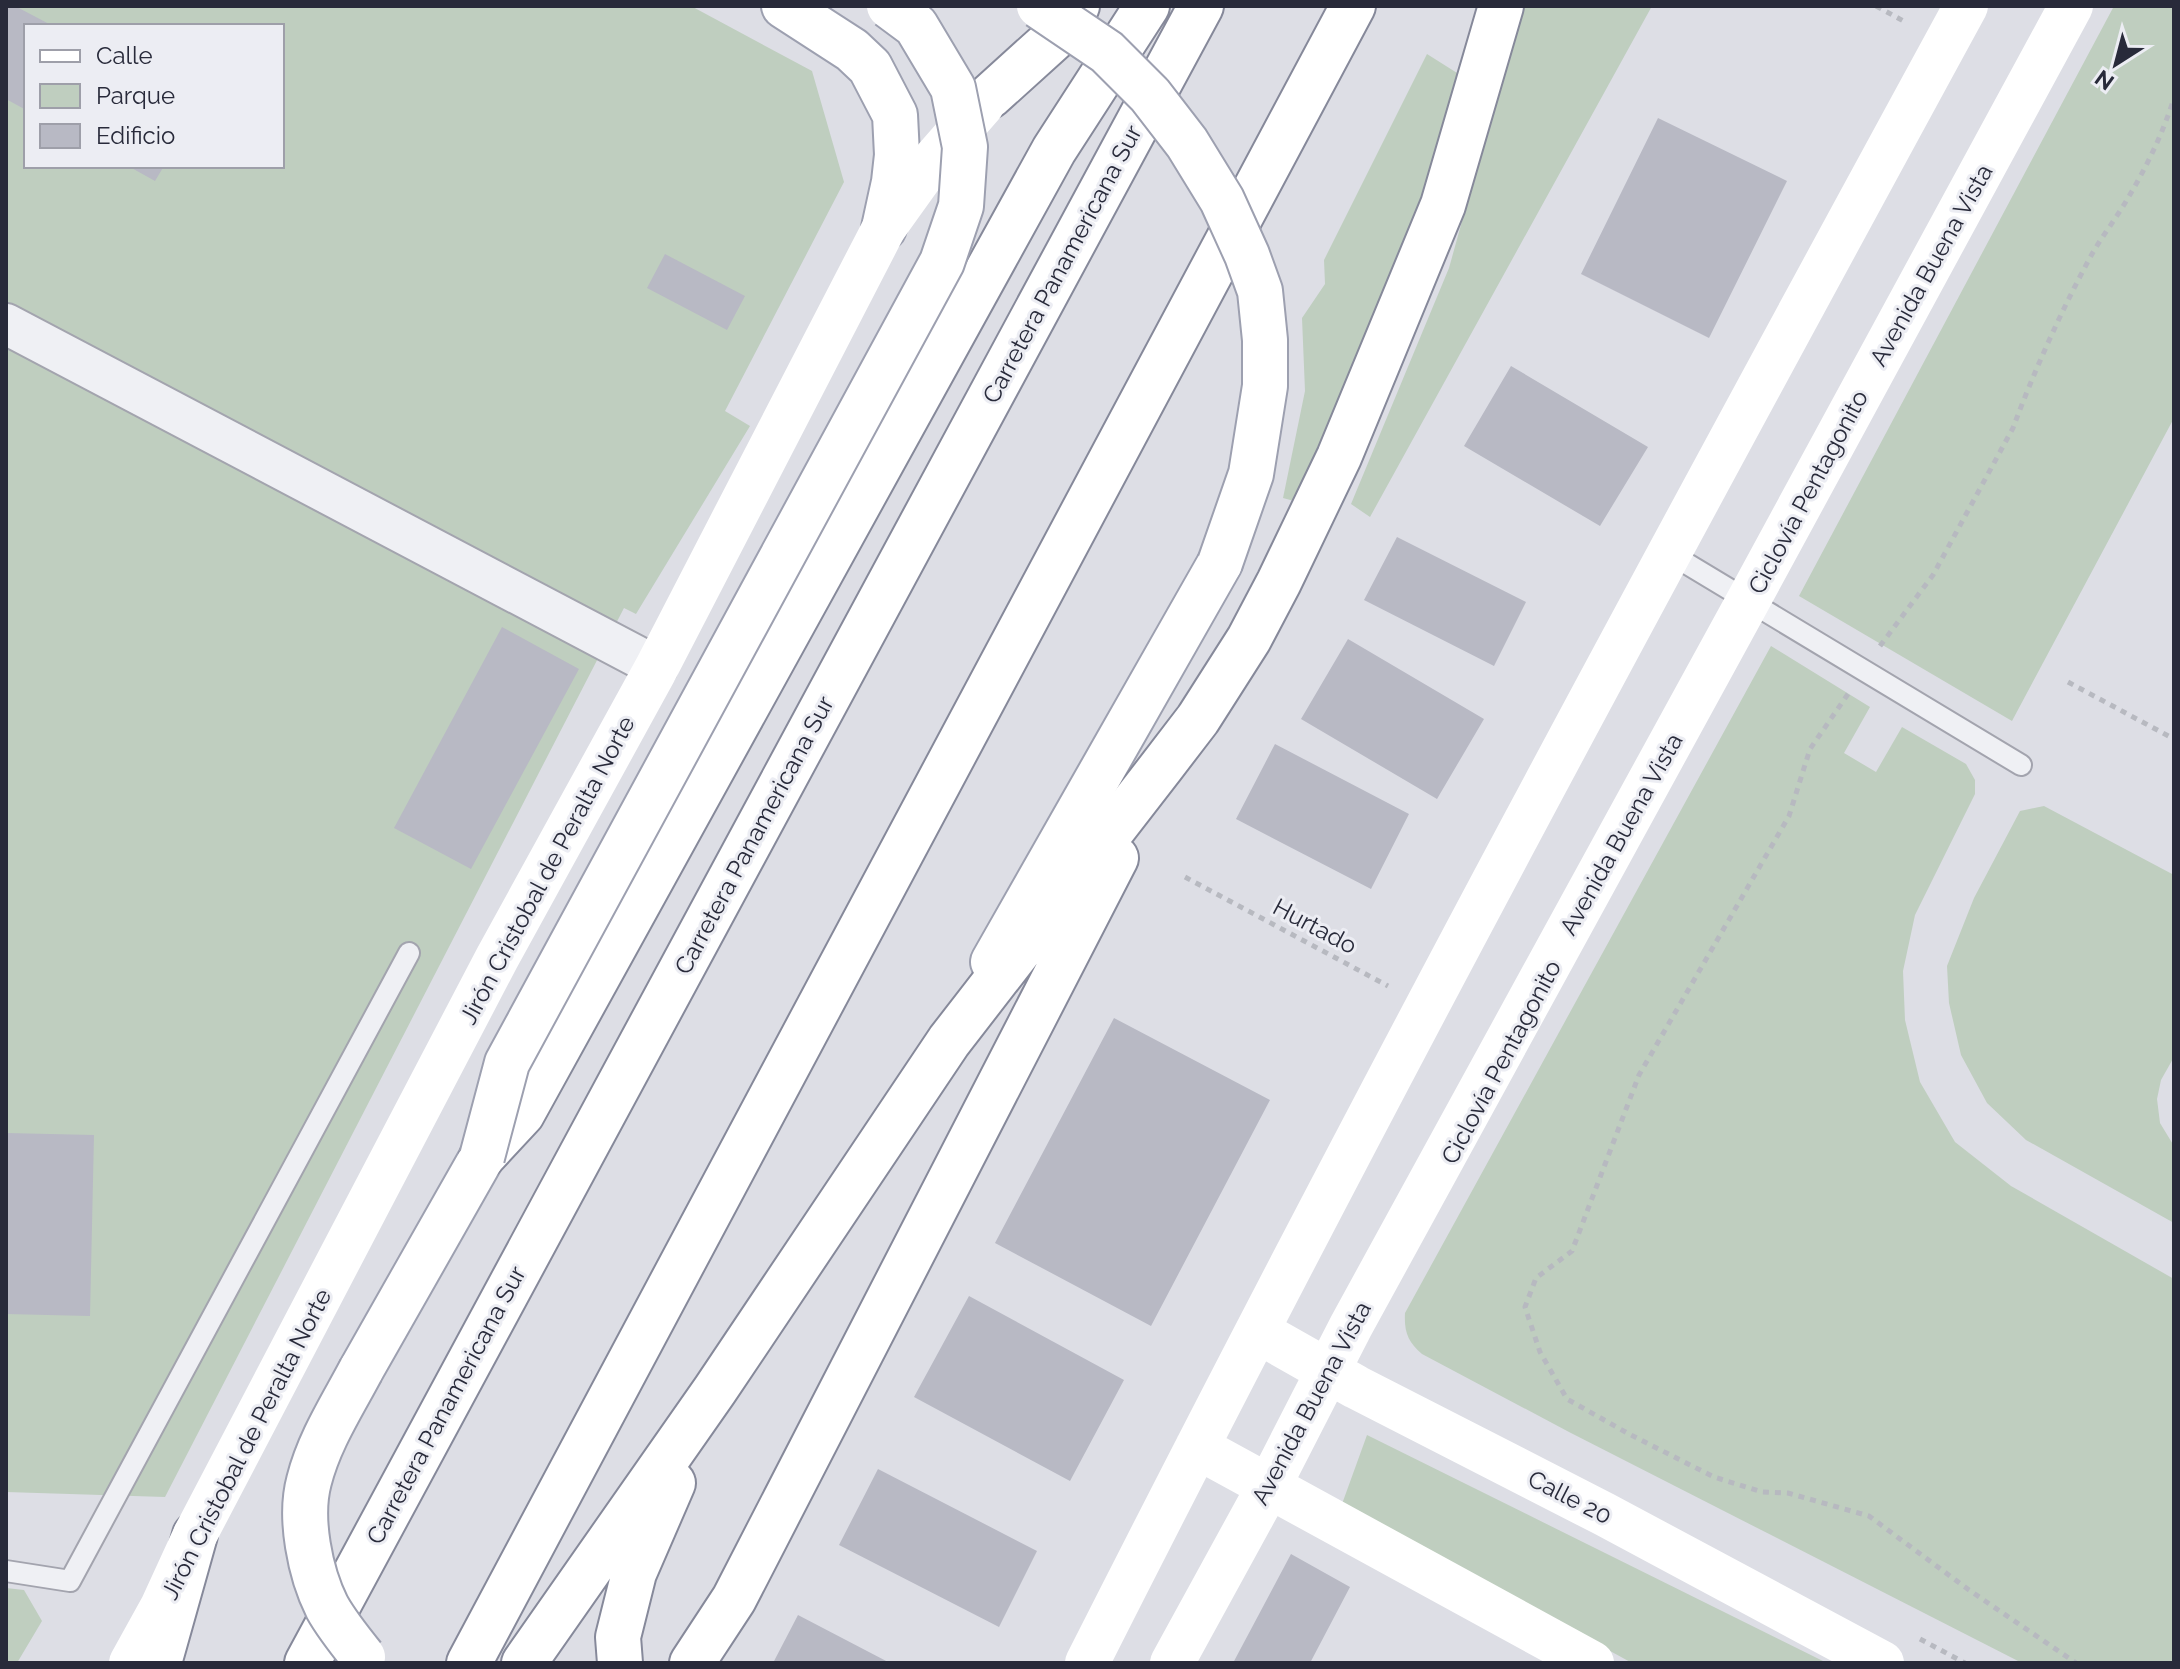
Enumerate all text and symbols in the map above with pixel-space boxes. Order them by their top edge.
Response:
legend [24,24,284,168]
north arrow [2076,24,2156,104]
text: Calle [96,41,153,70]
text: N [2090,65,2119,96]
text: Parque [96,81,175,110]
street label: Carretera Panamericana Sur [976,119,1148,408]
text: Edificio [96,121,175,150]
street label: Avenida Buena Vista [1863,159,1999,371]
street label: Ciclovía Pentagonito [1742,385,1874,599]
street label: Carretera Panamericana Sur [668,690,840,979]
street label: Jirón Cristobal de Peralta Norte [453,711,641,1029]
street label: Avenida Buena Vista [1553,728,1689,940]
street label: Hurtado [1268,892,1362,960]
street label: Ciclovía Pentagonito [1435,955,1567,1169]
street label: Carretera Panamericana Sur [360,1260,532,1549]
street label: Jirón Cristobal de Peralta Norte [155,1284,337,1604]
street label: Avenida Buena Vista [1245,1296,1377,1510]
street label: Calle 20 [1523,1464,1617,1530]

